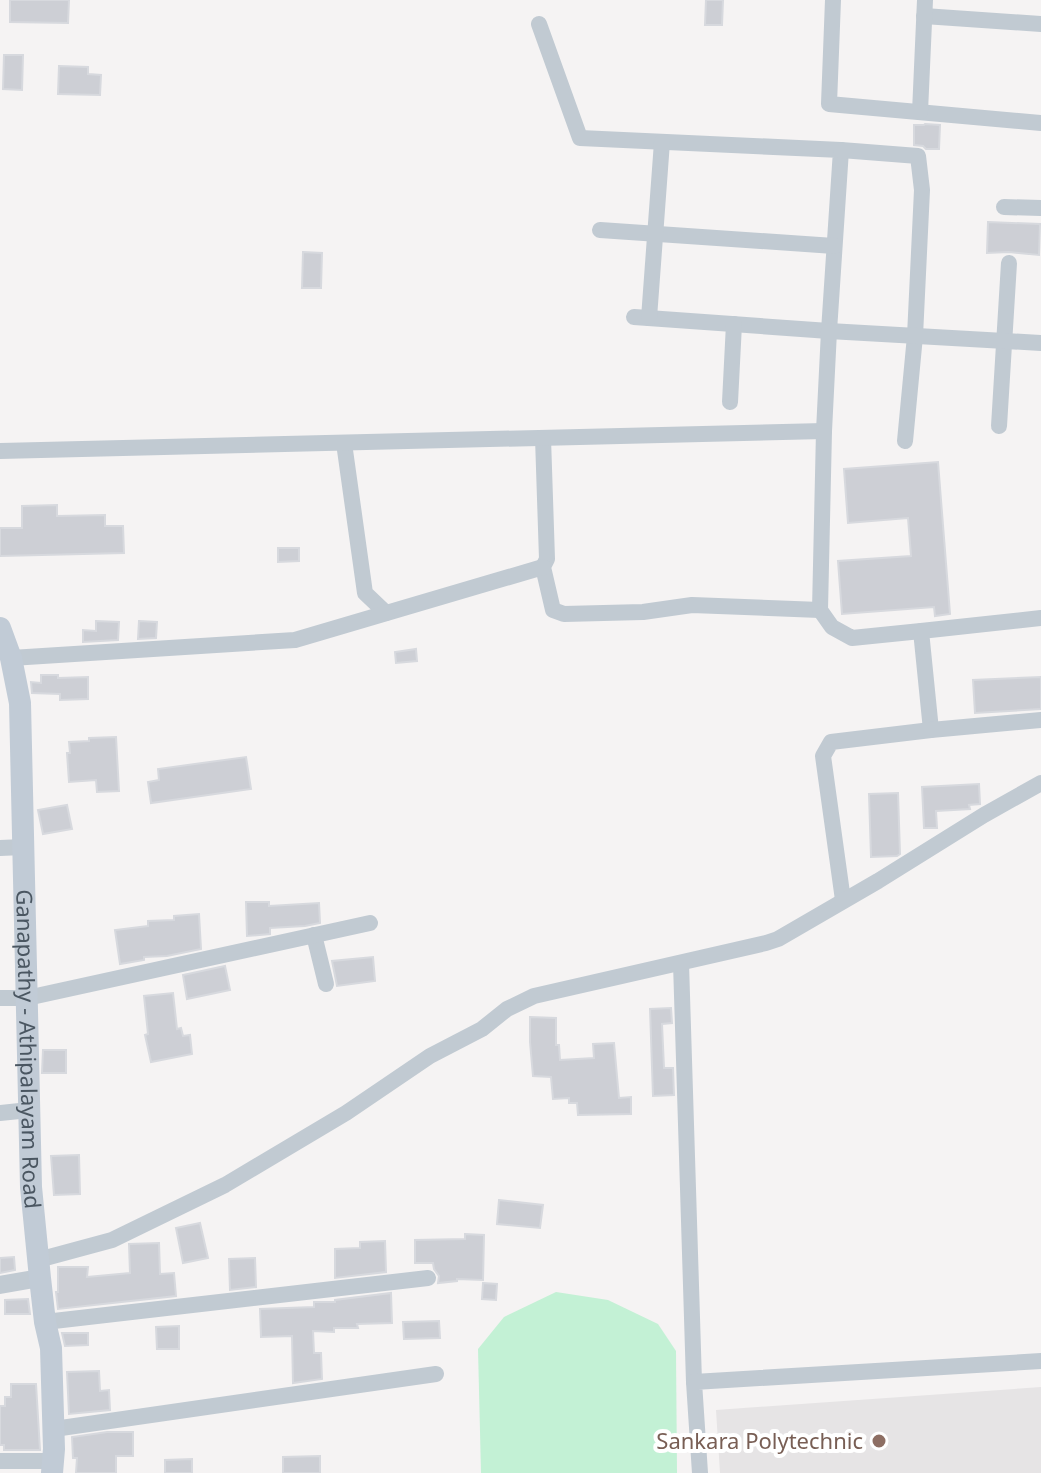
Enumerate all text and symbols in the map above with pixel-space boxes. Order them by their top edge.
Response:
street label: Ganapathy - Athipalayam Road [10,889,49,1210]
place label: Sankara Polytechnic [656,1425,863,1455]
marker: Sankara Polytechnic [870,1432,888,1450]

